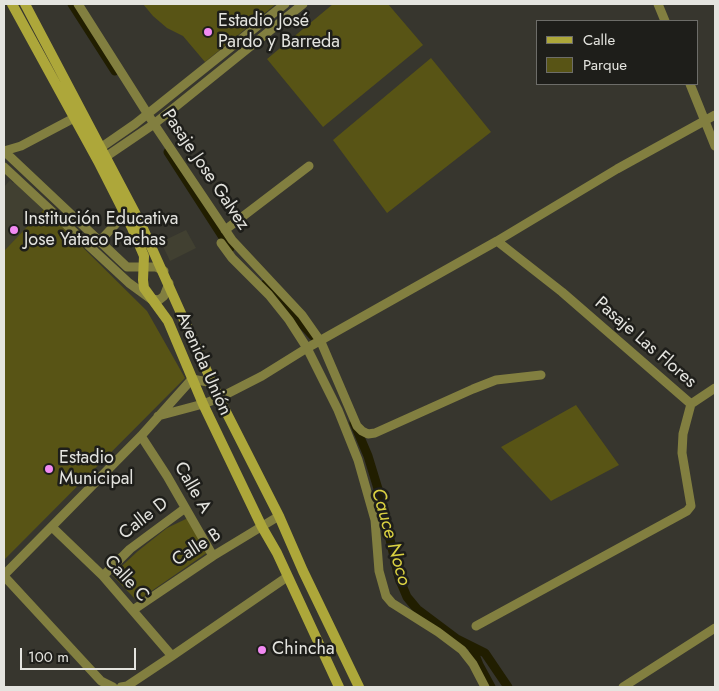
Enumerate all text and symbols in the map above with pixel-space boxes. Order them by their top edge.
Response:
place label: Estadio José Pardo y Barreda [218,11,340,54]
legend [536,20,699,85]
marker: Estadio José Pardo y Barreda [202,26,214,38]
text: Calle [583,29,615,51]
text: Parque [583,54,627,76]
street label: Pasaje Jose Galvez [157,106,253,234]
place label: Institución Educativa Jose Yataco Pachas [24,209,178,252]
marker: Institución Educativa Jose Yataco Pachas [8,224,20,236]
street label: Pasaje Las Flores [590,293,700,393]
street label: Avenida Unión [171,309,235,419]
place label: Estadio Municipal [59,448,134,490]
street label: Calle A [169,458,215,518]
marker: Estadio Municipal [43,463,55,475]
water label: Cauce Noco [365,486,415,588]
street label: Calle D [115,493,173,545]
street label: Calle B [168,524,226,572]
street label: Calle C [99,551,153,607]
scale bar [22,638,139,670]
place label: Chincha [272,639,335,661]
marker: Chincha [256,644,268,656]
text: 100 m [28,646,69,668]

